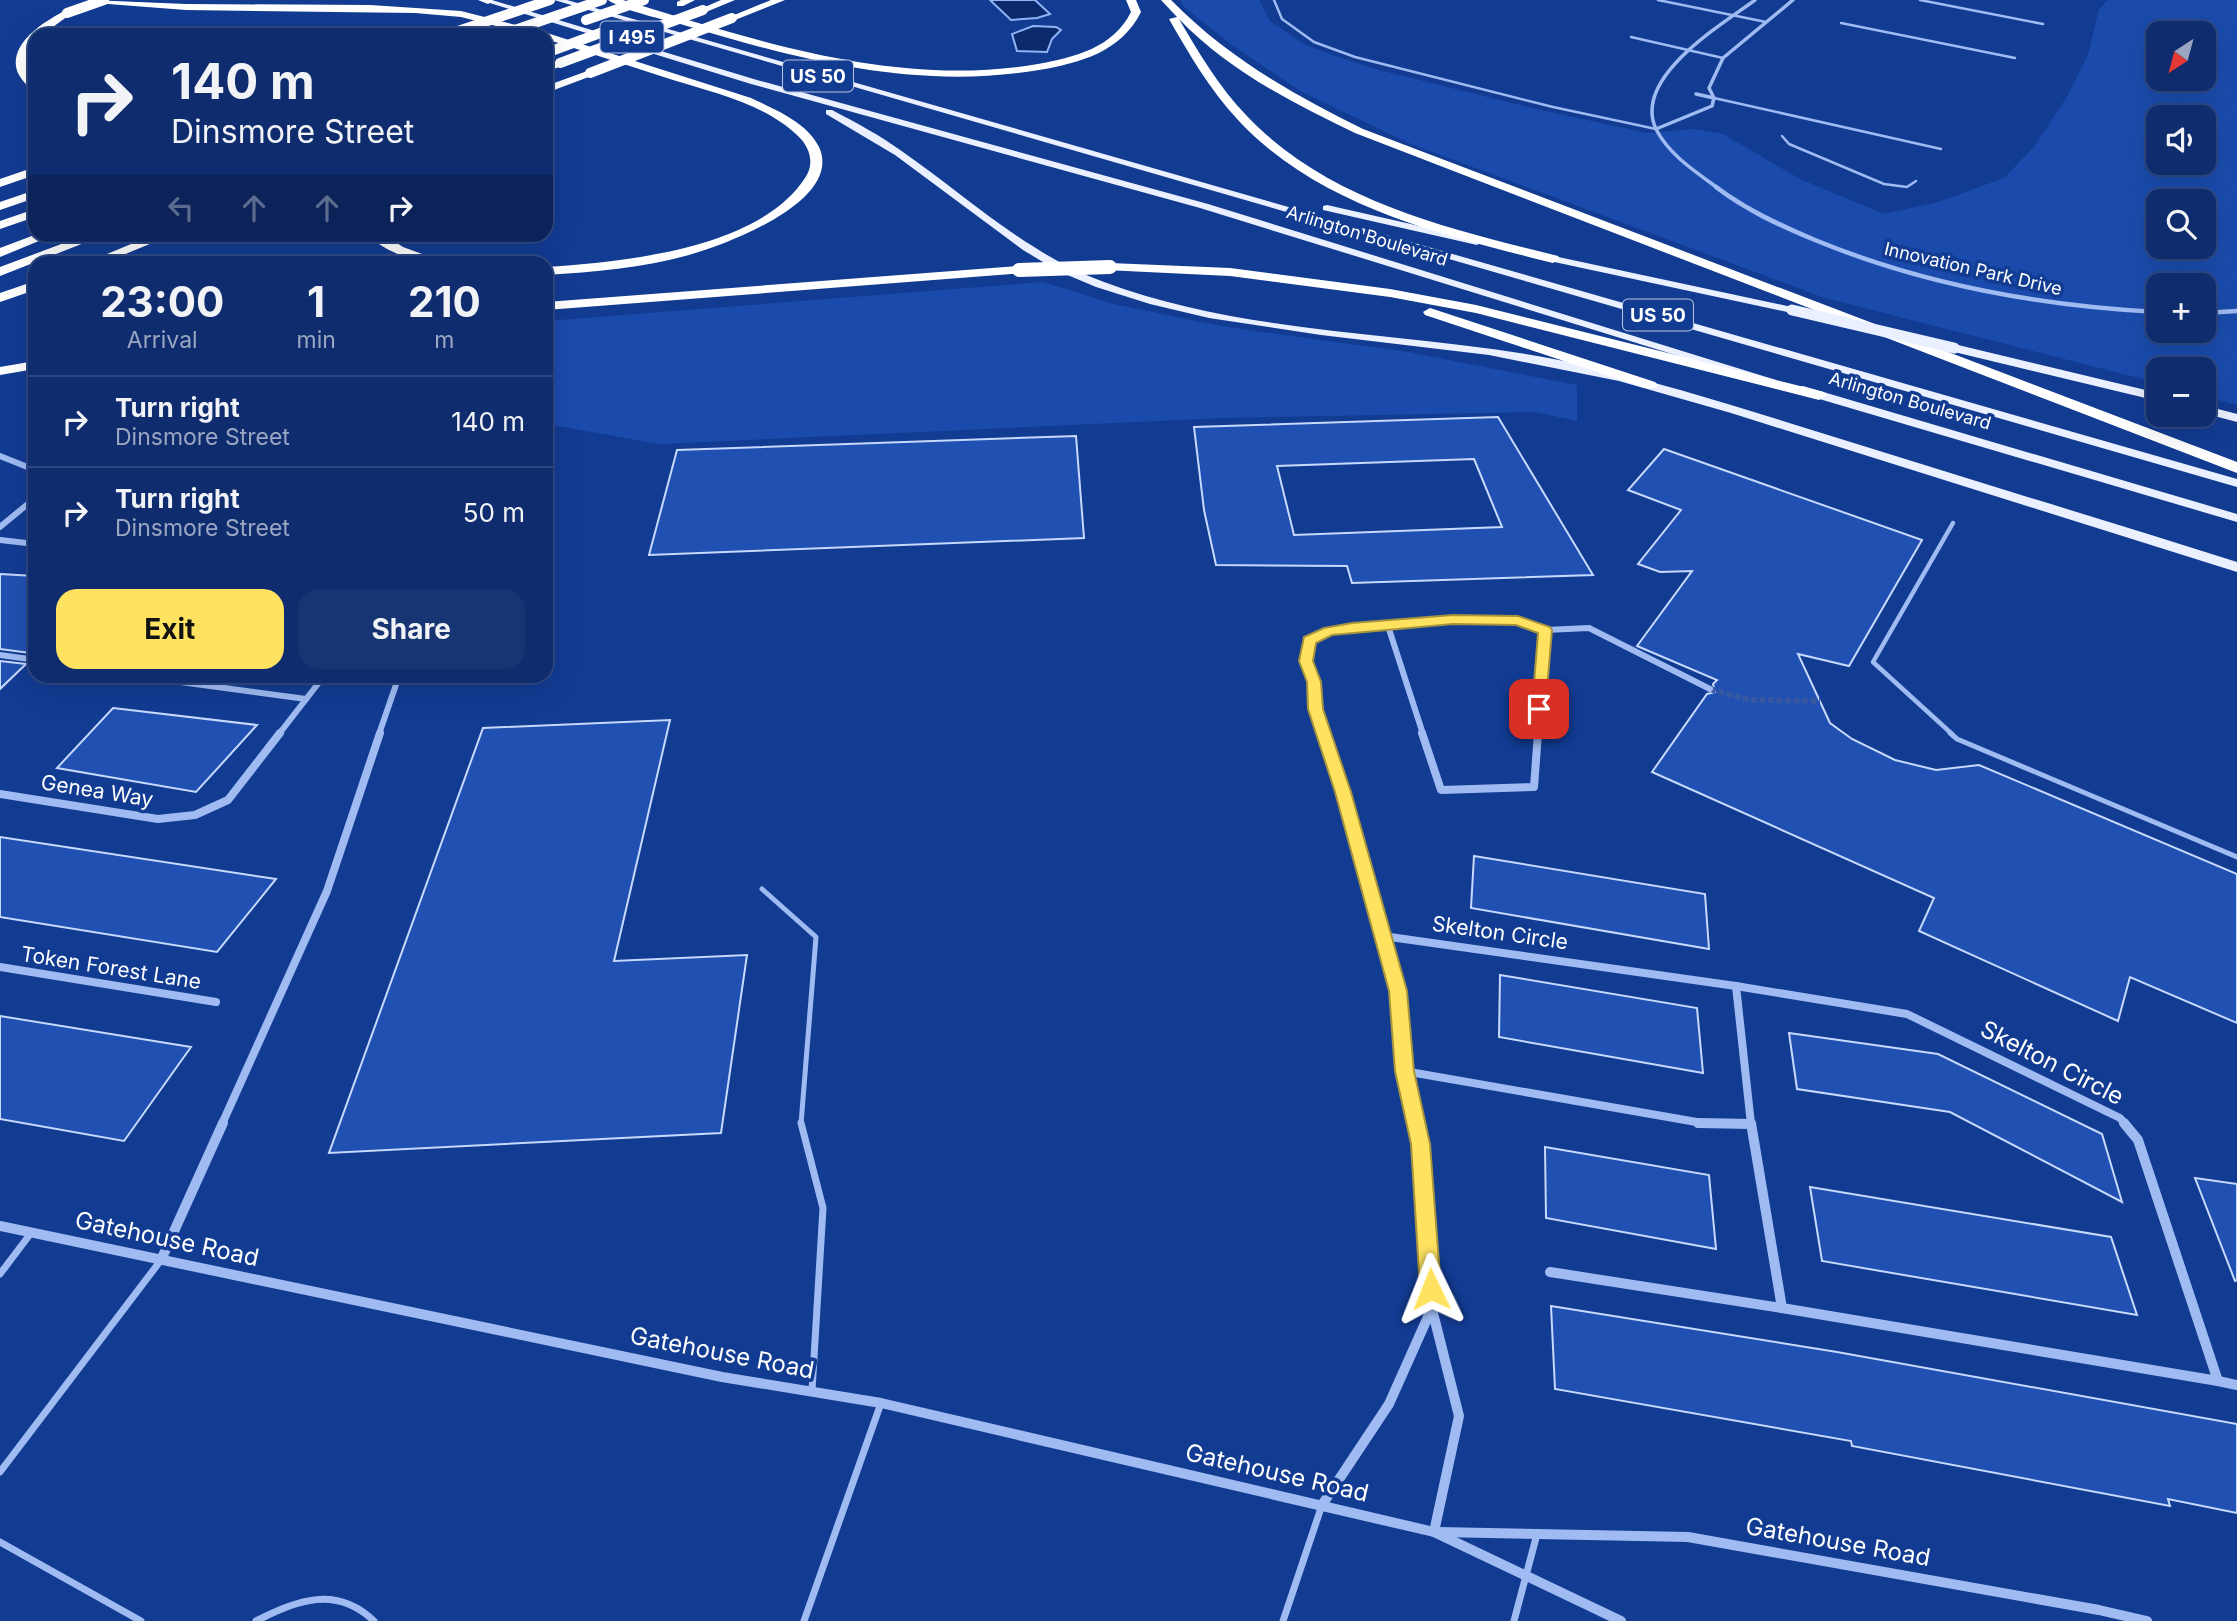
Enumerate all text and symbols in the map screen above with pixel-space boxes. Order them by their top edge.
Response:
north arrow [2146,21,2216,91]
map controls [2146,21,2216,427]
road number: I 495 [600,22,664,52]
text: 140 m [171,52,315,111]
icon: right [56,56,147,147]
road number: US 50 [783,60,853,92]
button: sound [2146,105,2216,175]
text: Dinsmore Street [171,112,414,151]
icon: left [162,189,200,227]
icon: ahead [235,189,273,227]
icon: ahead [308,189,346,227]
icon: right [381,189,419,227]
button: search [2146,189,2216,259]
street label: Arlington Boulevard [1284,201,1450,270]
street label: Innovation Park Drive [1882,238,2064,299]
button: + [2146,273,2216,343]
text: 23:00 [100,276,224,327]
text: 1 [307,276,325,327]
text: 210 [408,276,481,327]
road number: US 50 [1623,300,1693,330]
text: Arrival [127,326,198,354]
text: min [297,326,336,354]
text: m [434,326,454,354]
button: − [2146,357,2216,427]
street label: Arlington Boulevard [1827,367,1994,434]
text: Turn right [115,392,240,423]
icon: right [56,403,94,441]
text: 140 m [451,406,525,437]
text: Dinsmore Street [115,423,290,451]
text: Turn right [115,483,240,514]
icon: right [56,494,94,532]
text: 50 m [463,497,525,528]
text: Dinsmore Street [115,514,290,542]
button: Exit [56,589,284,669]
button: Share [298,589,525,669]
pin [1509,679,1569,739]
icon: arrive [1520,690,1558,728]
street label: Genea Way [39,769,155,812]
street label: Skelton Circle [1430,911,1570,954]
street label: Token Forest Lane [19,941,203,994]
street label: Skelton Circle [1976,1014,2129,1111]
street label: Gatehouse Road [73,1205,262,1272]
position arrow [1394,1252,1468,1326]
street label: Gatehouse Road [628,1320,817,1385]
street label: Gatehouse Road [1183,1437,1372,1508]
street label: Gatehouse Road [1743,1511,1933,1572]

